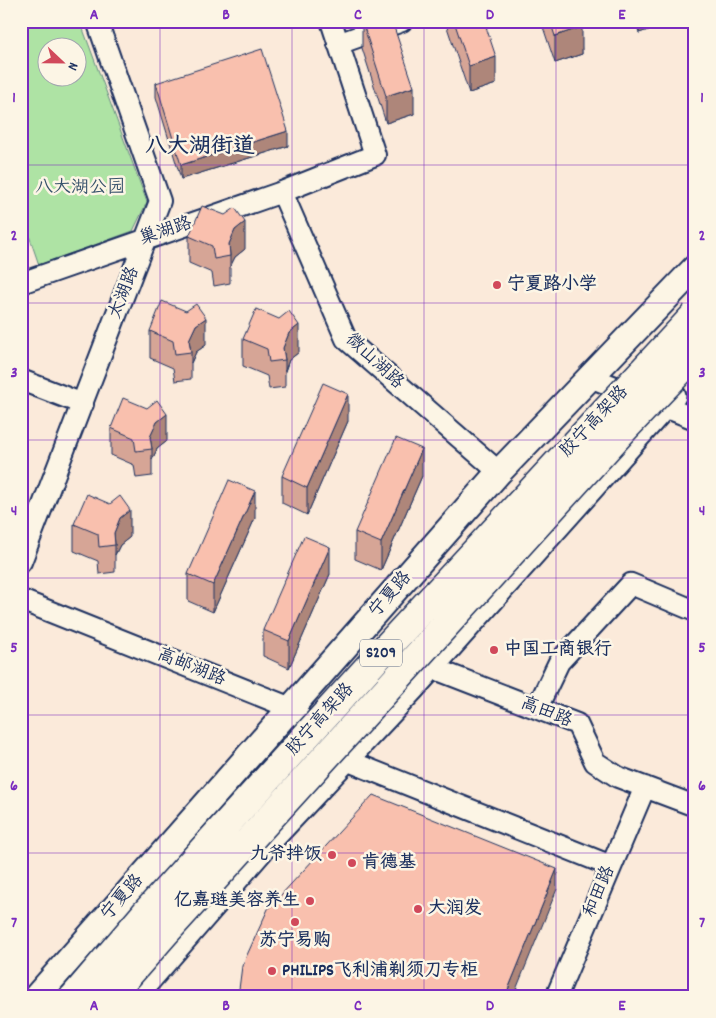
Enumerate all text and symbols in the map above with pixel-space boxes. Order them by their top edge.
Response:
text: A [90,4,99,27]
text: B [222,4,230,27]
text: C [354,4,362,27]
text: D [486,4,495,27]
text: E [618,4,626,27]
north arrow [38,38,88,88]
text: N [62,59,83,73]
text: 1 [12,87,16,110]
text: 1 [700,87,704,110]
district label: 八大湖街道 [145,132,255,163]
park label: 八大湖公园 [35,176,125,201]
street label: 巢湖路 [136,211,196,253]
text: 2 [11,225,18,248]
text: 2 [699,225,706,248]
street label: 太湖路 [104,263,146,323]
place label: 宁夏路小学 [507,273,597,298]
marker: 宁夏路小学 [491,279,503,291]
street label: 微山湖路 [339,328,409,396]
text: 3 [10,362,18,385]
text: 3 [698,362,706,385]
street label: 胶宁高架路 [555,381,635,463]
text: 4 [11,500,17,523]
text: 4 [699,500,705,523]
street label: 宁夏路 [364,566,418,624]
text: 5 [10,637,18,660]
text: 5 [698,637,706,660]
place label: 中国工商银行 [504,638,612,663]
road number: S209 [360,640,402,666]
street label: 高邮湖路 [153,643,229,693]
marker: 中国工商银行 [488,644,500,656]
street label: 胶宁高架路 [282,678,360,762]
street label: 高田路 [516,691,576,735]
text: 6 [10,775,18,798]
text: 6 [698,775,706,798]
place label: 九爷拌饭 [250,843,322,868]
marker: 九爷拌饭 [326,849,338,861]
place label: 肯德基 [362,851,416,876]
marker: 肯德基 [346,857,358,869]
street label: 和田路 [578,862,622,922]
street label: 宁夏路 [96,869,150,927]
place label: 亿嘉琏美容养生 [174,889,300,914]
marker: 亿嘉琏美容养生 [304,895,316,907]
place label: 大润发 [428,897,482,922]
marker: 大润发 [412,903,424,915]
text: 7 [11,912,17,935]
text: 7 [699,912,705,935]
marker: 苏宁易购 [289,916,301,928]
place label: 苏宁易购 [259,929,331,954]
place label: PHILIPS飞利浦剃须刀专柜 [282,959,478,984]
marker: PHILIPS飞利浦剃须刀专柜 [266,965,278,977]
text: A [90,995,99,1018]
text: B [222,995,230,1018]
text: C [354,995,362,1018]
text: D [486,995,495,1018]
text: E [618,995,626,1018]

